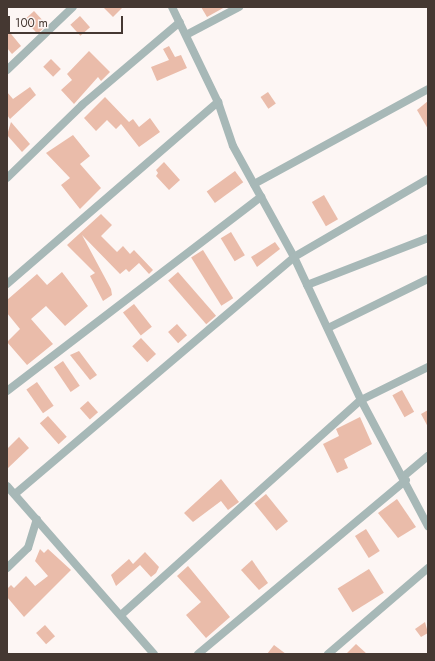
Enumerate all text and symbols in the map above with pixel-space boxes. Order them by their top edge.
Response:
scale bar [10,8,125,34]
text: 100 m [15,14,48,32]

